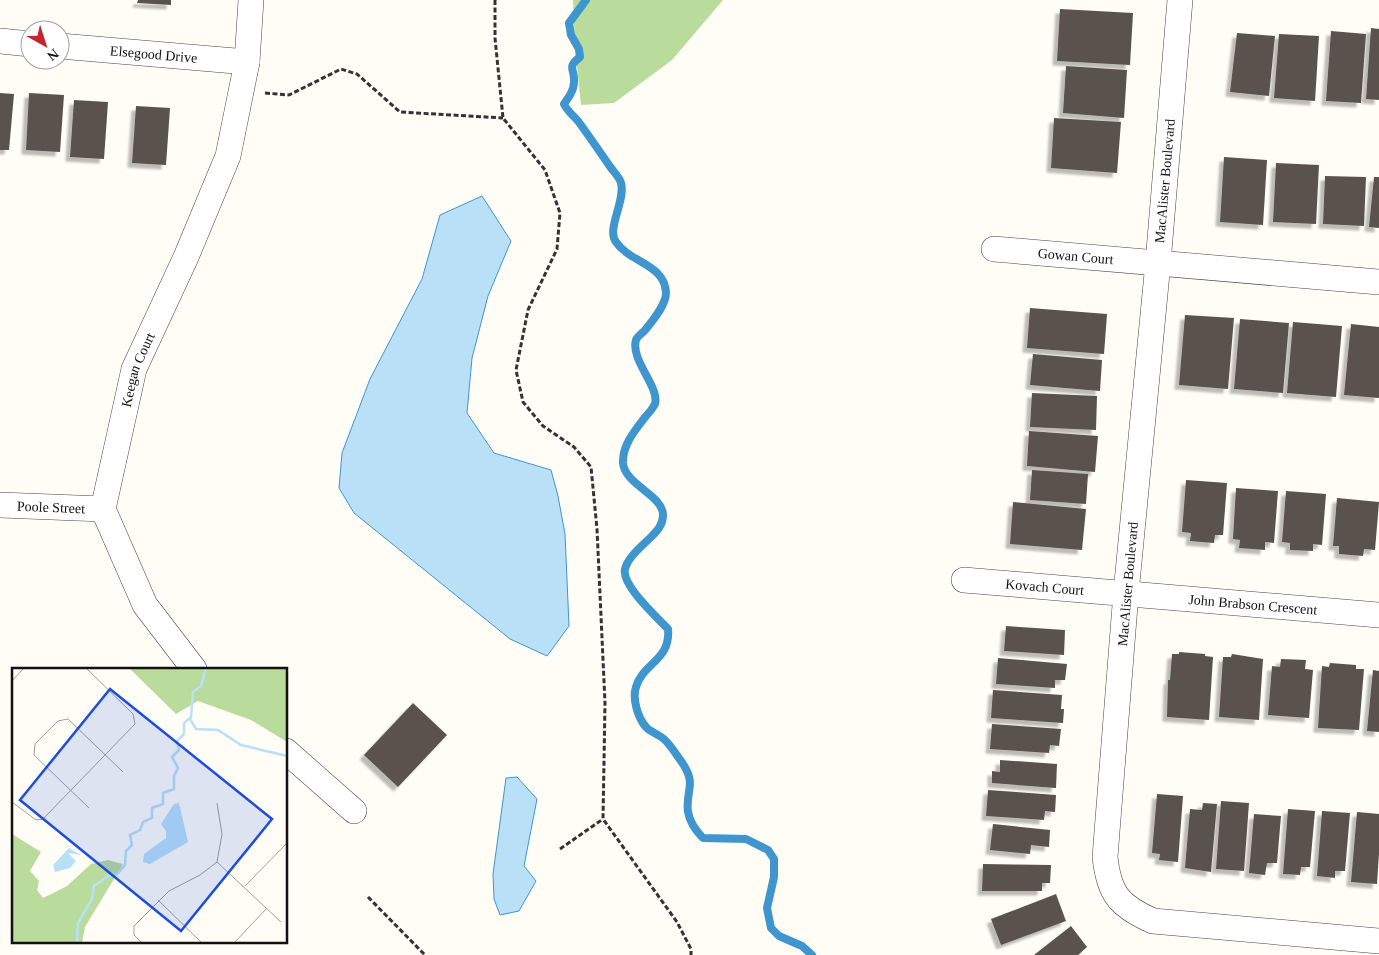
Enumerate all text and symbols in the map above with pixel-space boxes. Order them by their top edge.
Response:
north arrow [20,20,70,70]
street label: Elsegood Drive [109,43,198,65]
text: N [44,46,62,64]
street label: MacAlister Boulevard [1152,118,1178,244]
street label: Gowan Court [1037,245,1114,267]
street label: Keegan Court [118,330,157,409]
street label: Poole Street [17,498,85,516]
street label: MacAlister Boulevard [1115,521,1141,647]
street label: Kovach Court [1005,576,1085,598]
street label: John Brabson Crescent [1188,591,1318,617]
inset map [12,668,288,942]

